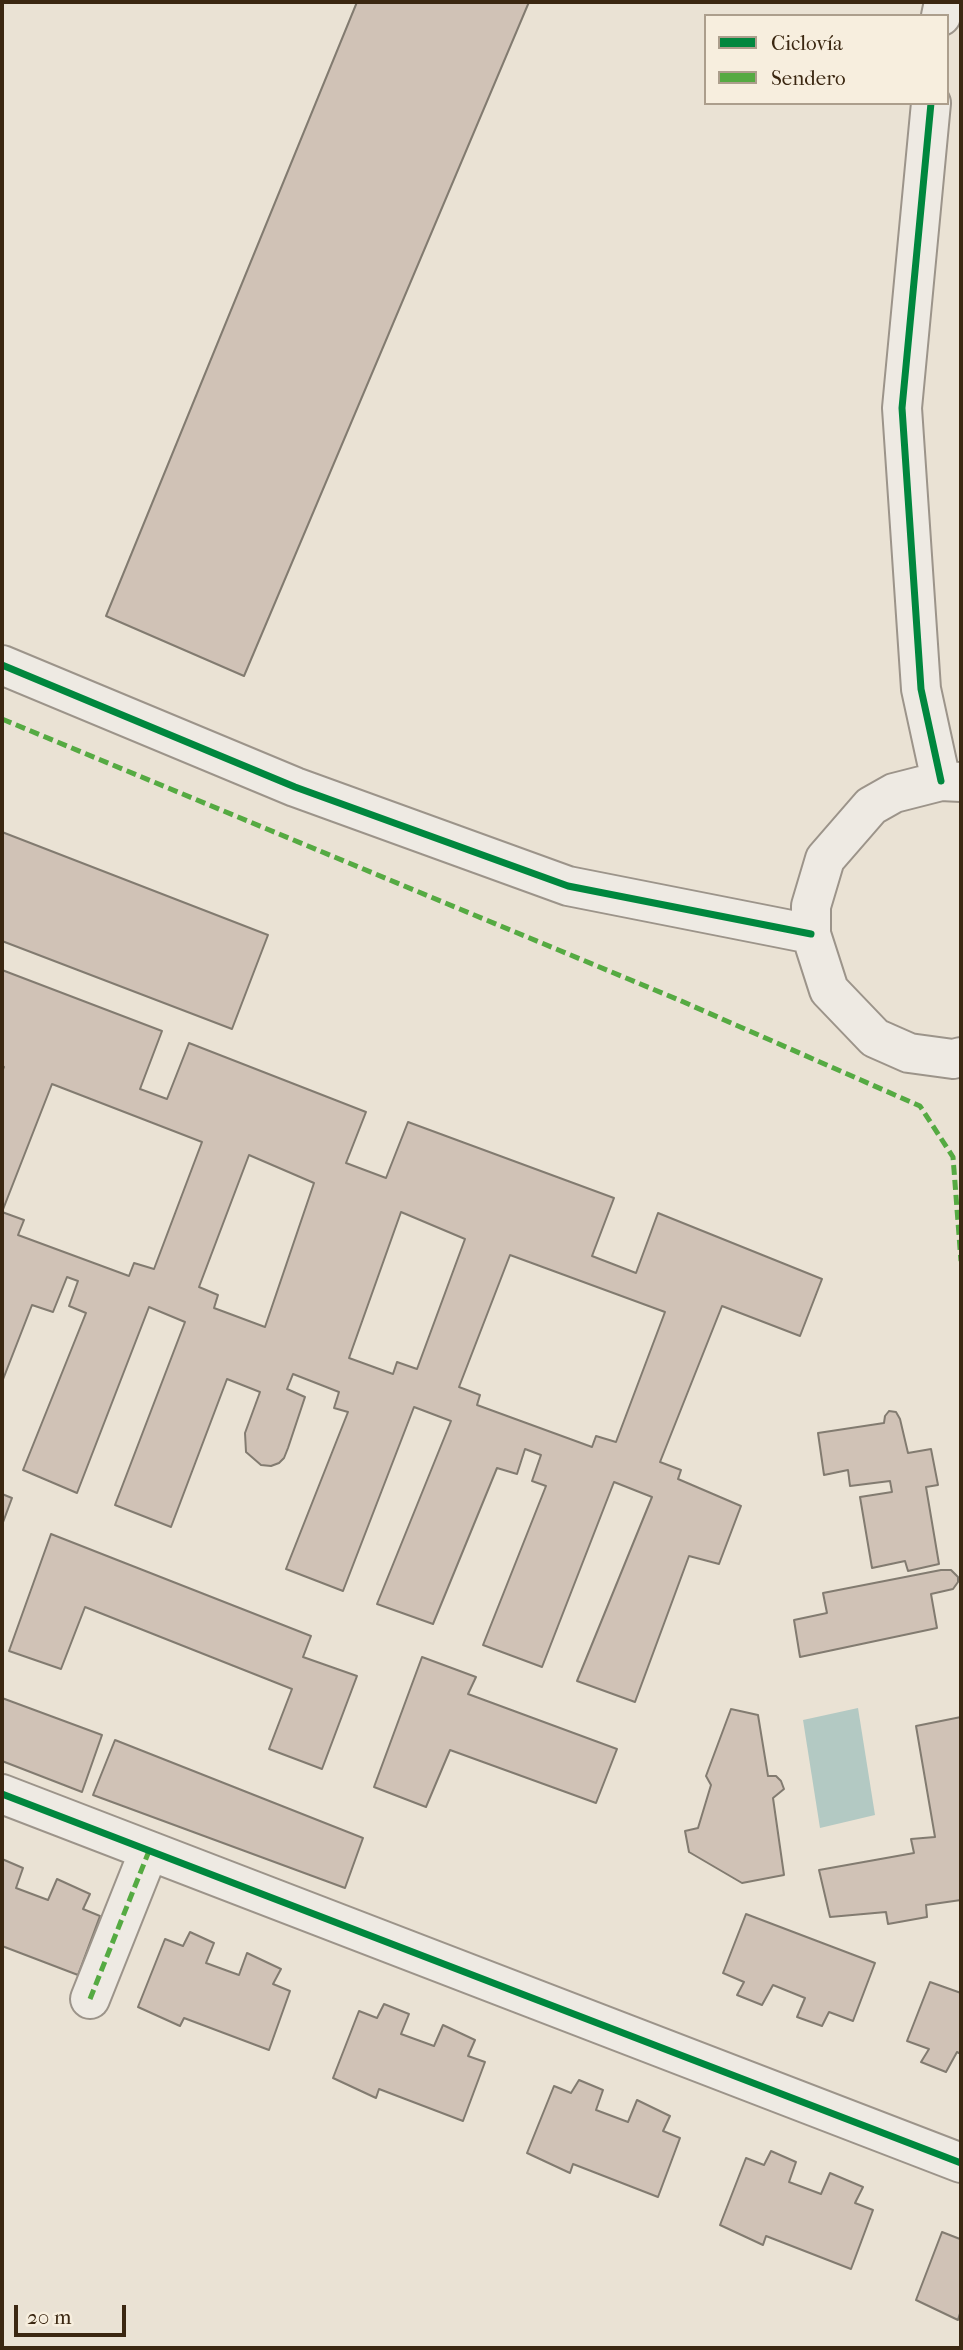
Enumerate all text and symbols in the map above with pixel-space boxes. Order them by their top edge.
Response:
legend [704,14,949,105]
text: Ciclovía [771,31,843,55]
text: Sendero [771,66,846,90]
scale bar [18,2290,130,2334]
text: 20 m [27,2305,71,2329]

